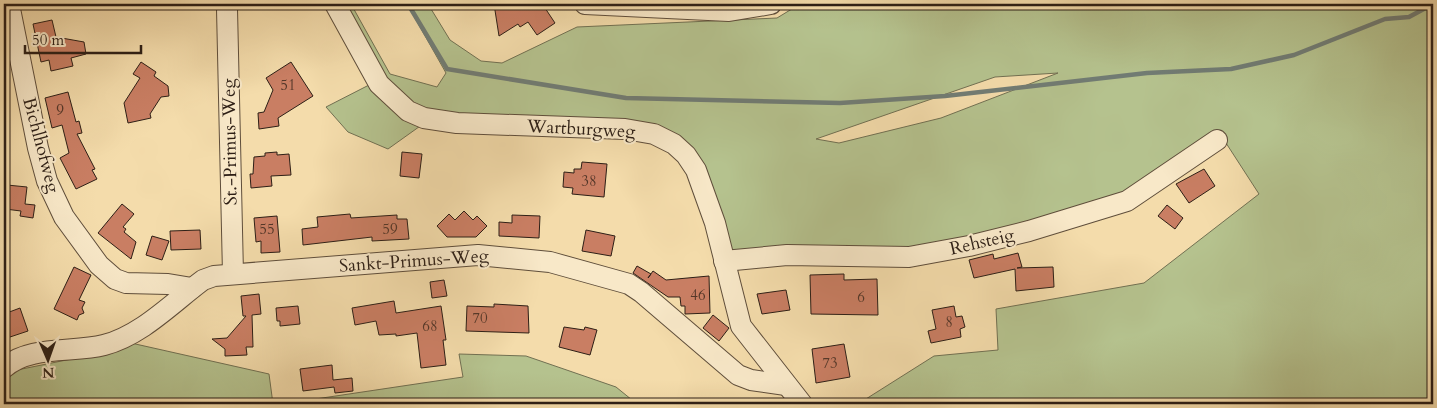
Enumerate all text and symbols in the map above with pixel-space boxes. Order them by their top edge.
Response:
scale bar [25,22,141,54]
text: 50 m [32,30,64,50]
house number: 51 [280,75,296,95]
street label: St.-Primus-Weg [216,77,244,206]
street label: Bichlhofweg [16,95,66,196]
house number: 9 [56,100,64,120]
street label: Wartburgweg [525,114,637,144]
house number: 38 [581,171,597,191]
house number: 55 [259,219,275,239]
house number: 59 [382,219,398,239]
street label: Rehsteig [947,222,1018,262]
street label: Sankt-Primus-Weg [338,243,491,279]
house number: 46 [690,285,706,305]
house number: 6 [857,287,865,307]
house number: 70 [472,308,488,328]
house number: 8 [945,312,953,332]
house number: 68 [422,316,438,336]
north arrow [22,336,72,386]
house number: 73 [822,353,838,373]
text: N [42,363,55,382]

